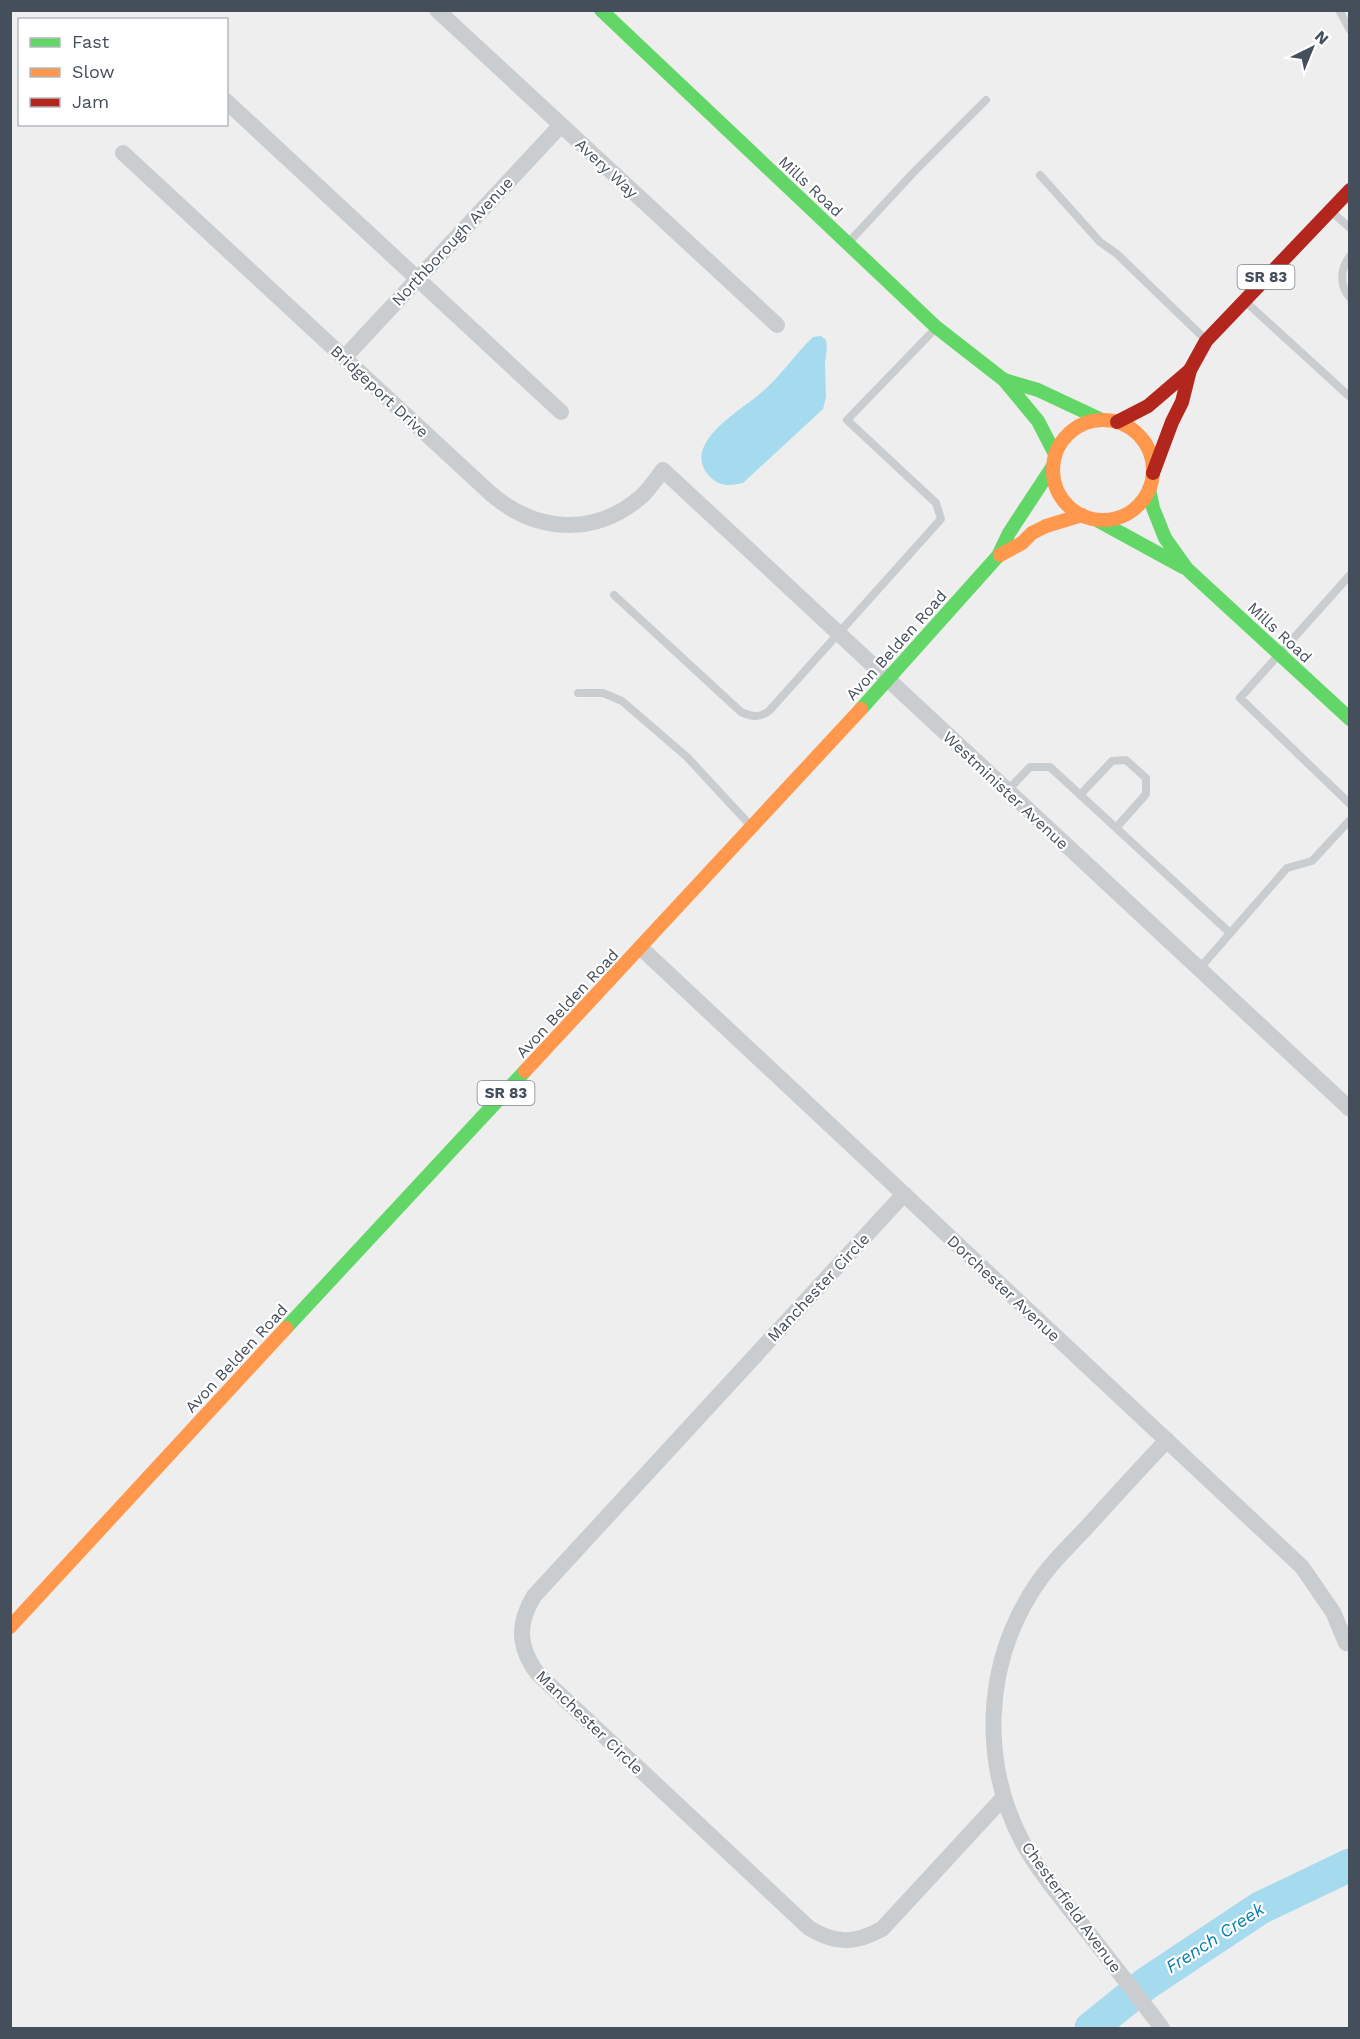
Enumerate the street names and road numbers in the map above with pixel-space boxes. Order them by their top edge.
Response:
street label: Avery Way [571,135,642,203]
street label: Mills Road [775,152,847,221]
street label: Northborough Avenue [388,173,517,310]
road number: SR 83 [1238,265,1294,289]
street label: Bridgeport Drive [327,341,432,441]
street label: Avon Belden Road [842,586,951,704]
street label: Mills Road [1244,598,1316,667]
street label: Westminister Avenue [939,727,1072,854]
street label: Avon Belden Road [512,945,623,1062]
road number: SR 83 [478,1081,534,1105]
street label: Manchester Circle [763,1229,873,1345]
street label: Dorchester Avenue [943,1231,1064,1346]
street label: Avon Belden Road [181,1300,292,1417]
street label: Manchester Circle [532,1666,647,1778]
street label: Chesterfield Avenue [1018,1838,1125,1976]

